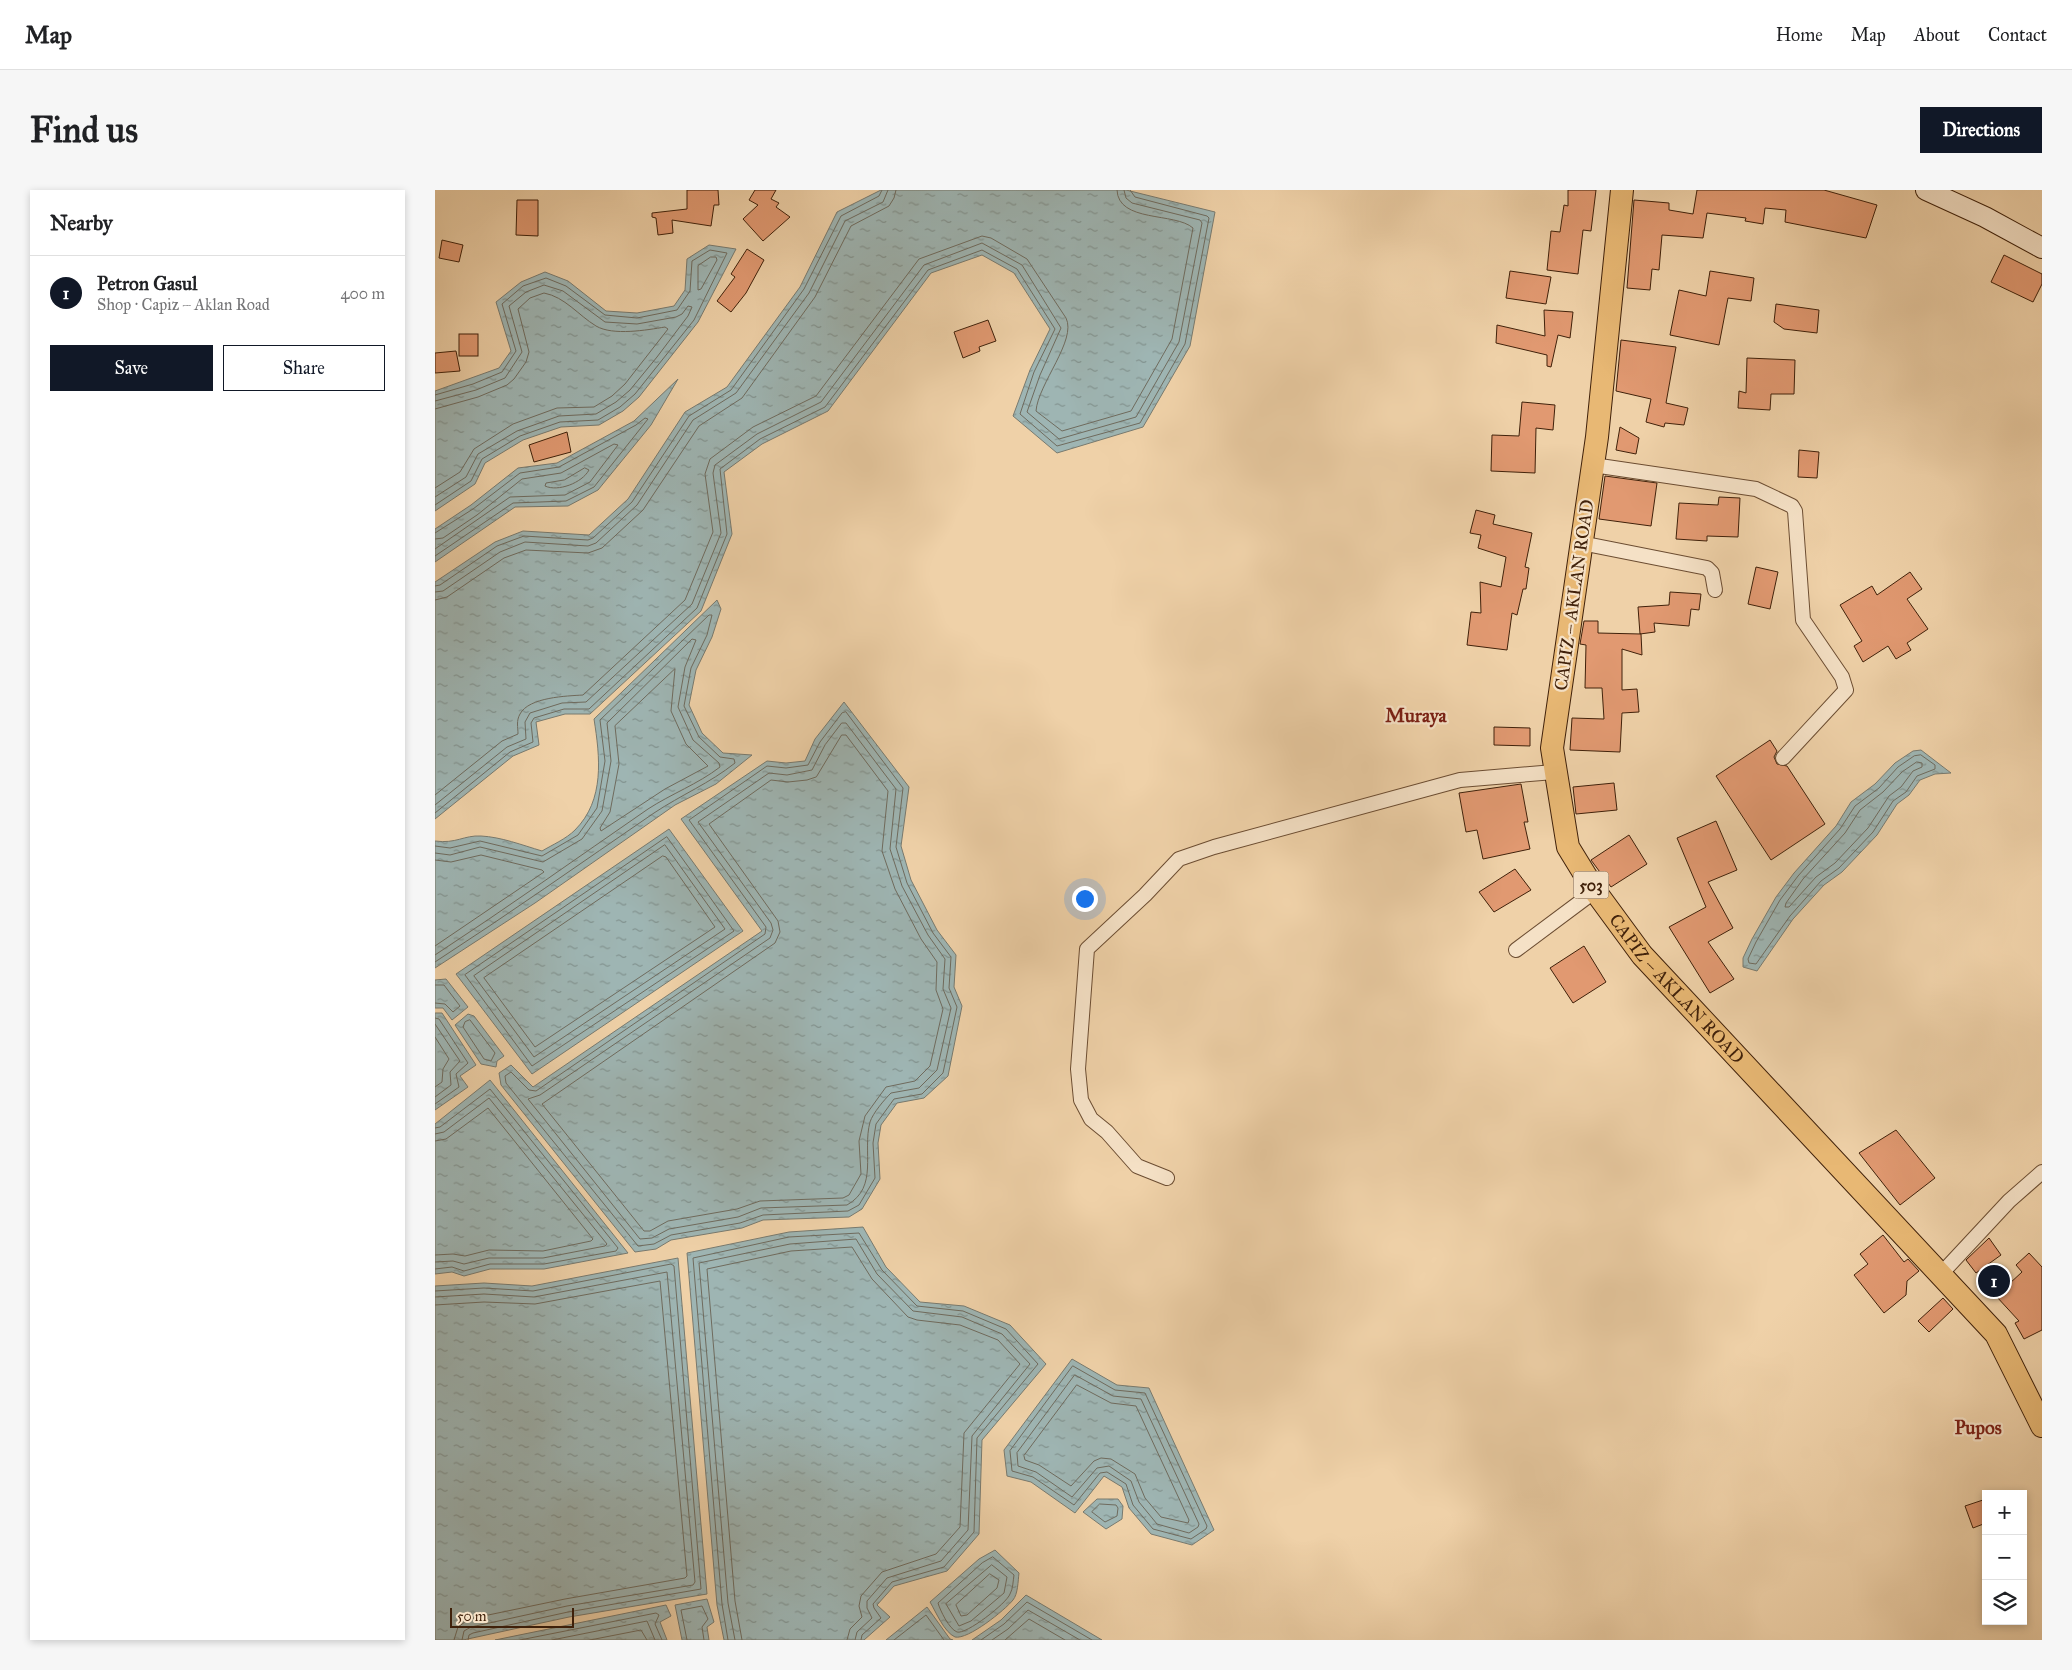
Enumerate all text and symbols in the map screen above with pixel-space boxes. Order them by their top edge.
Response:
text: Map [25,20,72,50]
text: Home [1776,24,1823,46]
text: Map [1851,24,1886,46]
text: About [1914,24,1960,46]
text: Contact [1988,24,2047,46]
button: Directions [1920,107,2042,153]
text: Find us [30,109,138,152]
text: Nearby [50,210,113,236]
text: Petron Gasul [97,272,197,295]
text: 1 [63,284,69,303]
text: 400 m [341,284,385,303]
text: Shop · Capiz – Aklan Road [97,295,270,314]
button: Save [50,345,213,391]
button: Share [223,345,385,391]
street label: CAPIZ – AKLAN ROAD [1550,498,1598,692]
district label: Muraya [1385,704,1448,728]
road number: 503 [1573,872,1609,898]
your location [1072,886,1098,912]
street label: CAPIZ – AKLAN ROAD [1605,910,1749,1068]
pin: 1 [1978,1262,2010,1300]
district label: Pupos [1954,1416,2002,1440]
map controls [1982,1490,2027,1625]
button: + [1982,1490,2027,1535]
button: − [1982,1535,2027,1580]
button: layers [1982,1580,2027,1625]
scale bar [450,1605,574,1628]
text: 50 m [457,1608,486,1625]

